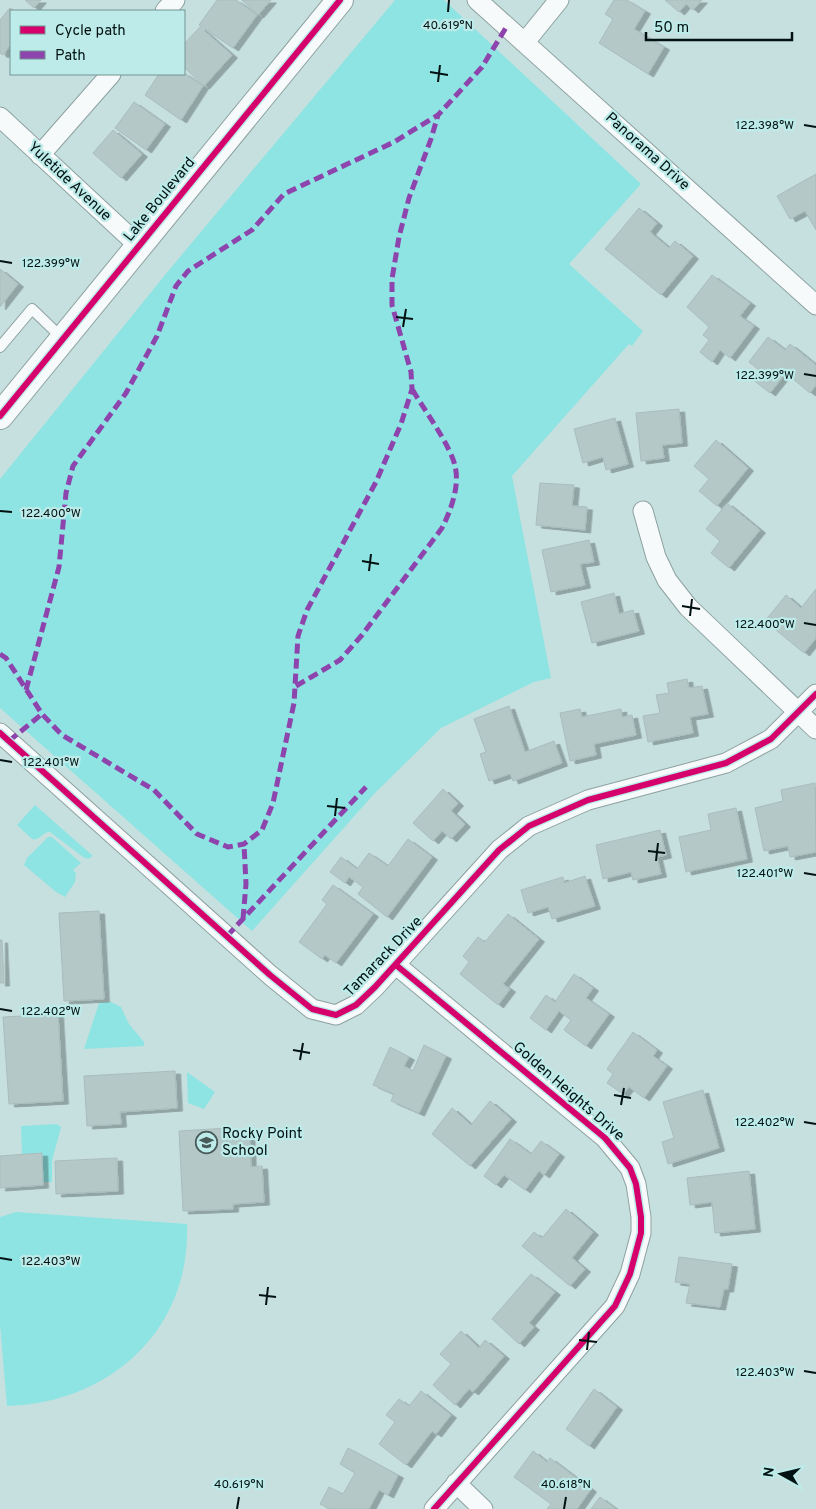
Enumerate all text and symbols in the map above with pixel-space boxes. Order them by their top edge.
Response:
legend [10,10,185,75]
scale bar [646,10,792,42]
text: 40.619°N [423,18,473,34]
text: 50 m [654,19,689,38]
text: Cycle path [55,22,126,41]
text: Path [55,47,86,66]
street label: Panorama Drive [601,109,693,195]
text: 122.398°W [736,118,794,134]
street label: Yuletide Avenue [23,138,115,226]
street label: Lake Boulevard [120,154,200,246]
text: 122.399°W [22,256,80,272]
text: 122.399°W [736,368,794,384]
text: 122.400°W [21,506,81,522]
text: 122.400°W [735,617,795,633]
text: 122.401°W [23,755,79,771]
text: 122.401°W [737,866,793,882]
street label: Tamarack Drive [341,913,427,1001]
text: 122.402°W [21,1004,81,1020]
street label: Golden Heights Drive [508,1038,628,1146]
text: 122.402°W [735,1115,795,1131]
place label: Rocky Point School [222,1125,302,1161]
school or university icon: Rocky Point School [194,1131,218,1155]
text: 122.403°W [21,1254,81,1270]
text: 122.403°W [735,1365,795,1381]
north arrow [756,1449,806,1499]
text: N [760,1466,779,1479]
text: 40.619°N [214,1477,264,1493]
text: 40.618°N [541,1477,591,1493]

